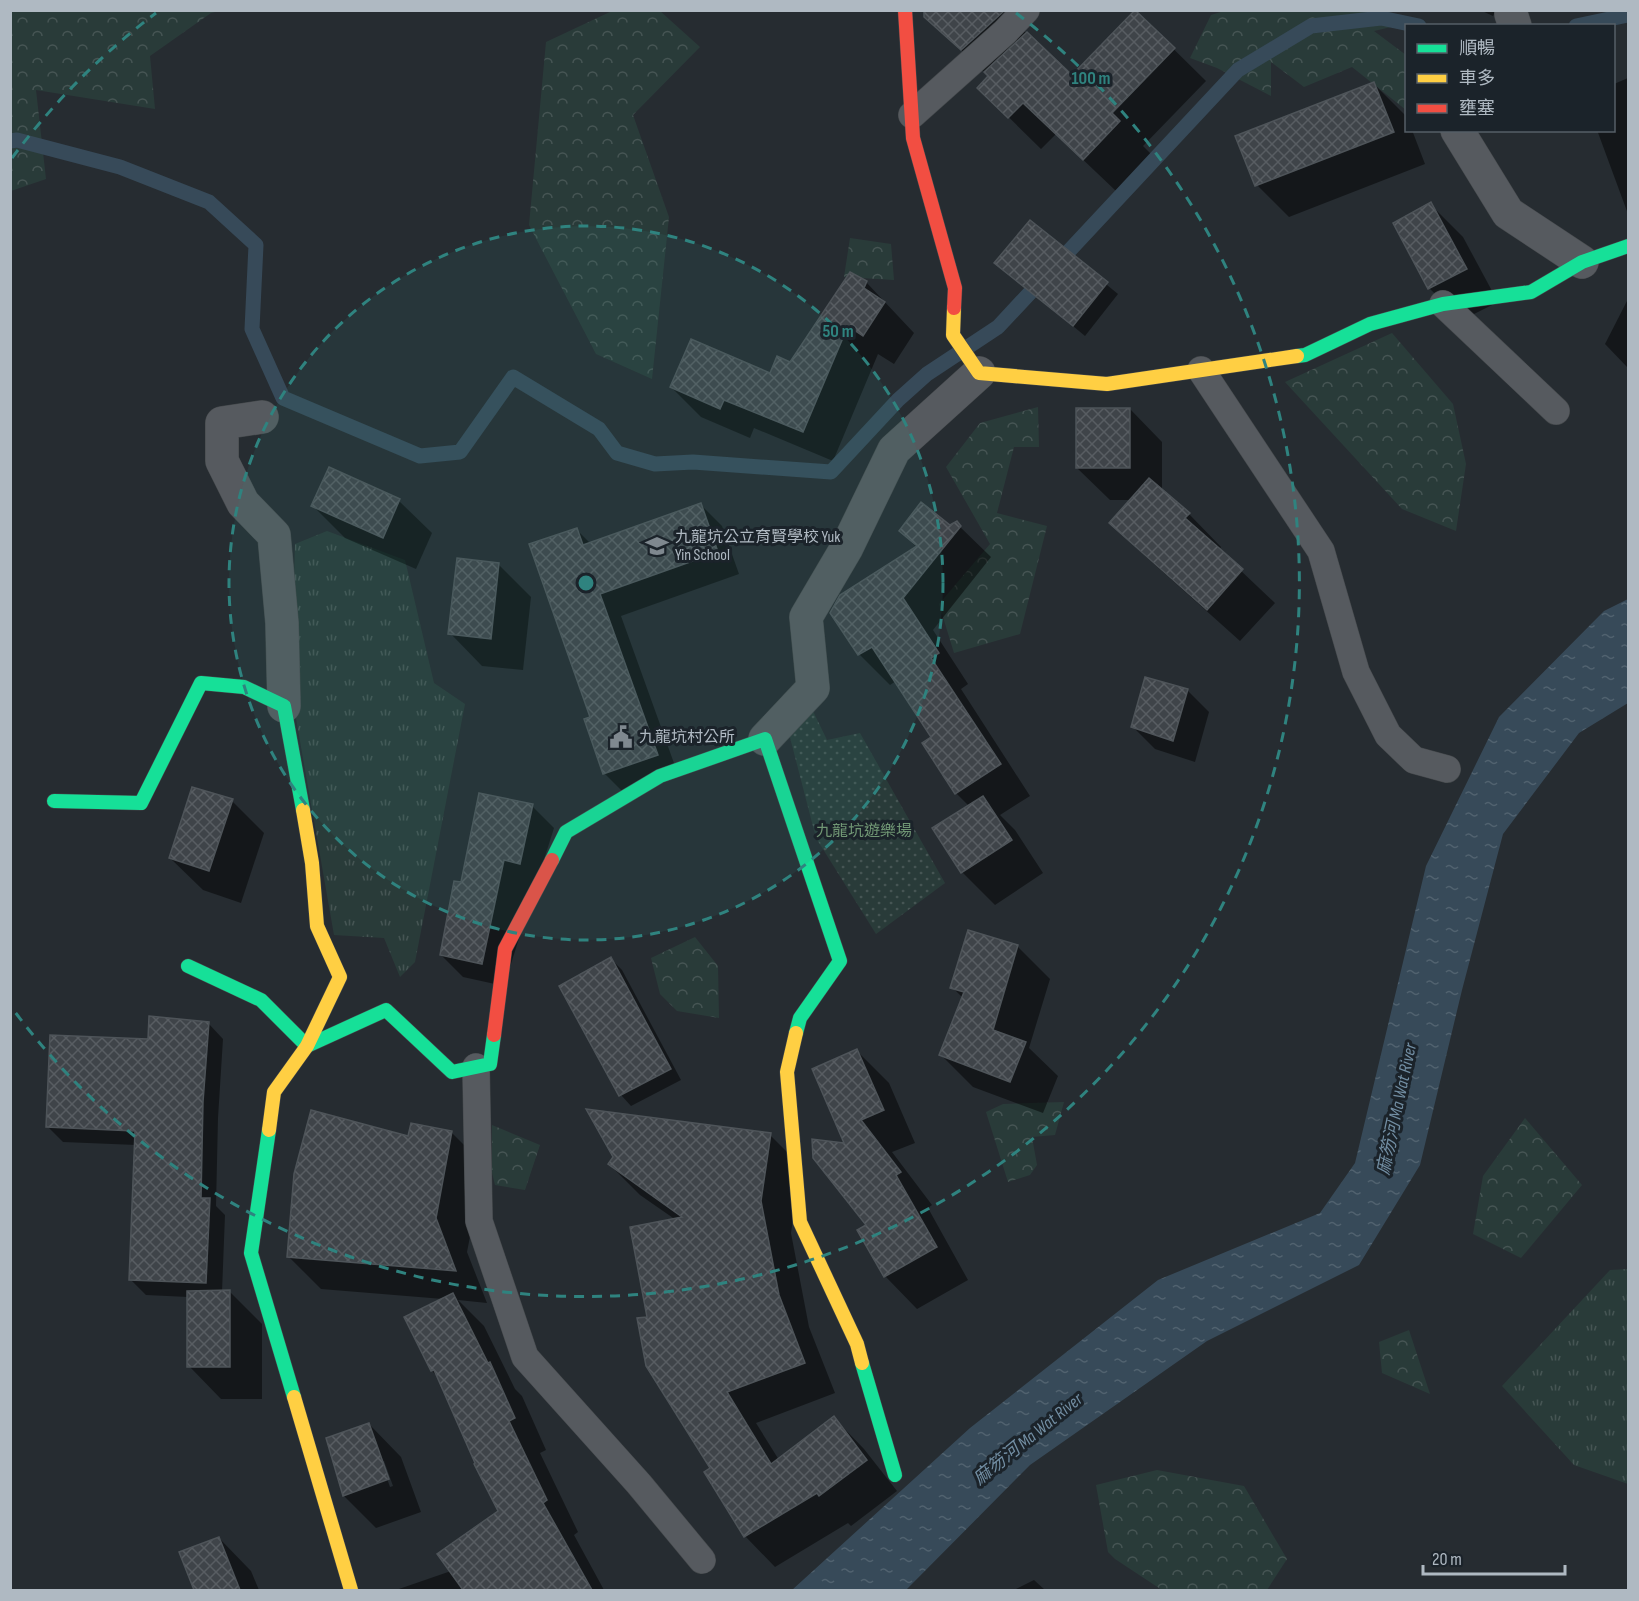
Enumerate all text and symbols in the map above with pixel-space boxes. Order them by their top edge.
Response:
legend [1405,24,1615,132]
text: 順暢 [1459,38,1495,59]
text: 100 m [1072,68,1111,89]
text: 車多 [1459,68,1495,89]
text: 壅塞 [1459,98,1495,119]
text: 50 m [822,321,854,342]
place label: 九龍坑公立育賢學校 Yuk Yin School [675,528,840,565]
school or university icon: 九龍坑公立育賢學校 Yuk Yin School [644,533,670,559]
centre of rings [576,573,596,593]
public building icon: 九龍坑村公所 [608,724,634,750]
place label: 九龍坑村公所 [639,728,735,747]
park label: 九龍坑遊樂場 [816,822,912,841]
water label: 麻笏河 Ma Wat River [1373,1040,1421,1177]
water label: 麻笏河 Ma Wat River [969,1388,1088,1489]
scale bar [1423,1538,1566,1576]
text: 20 m [1432,1549,1462,1570]

